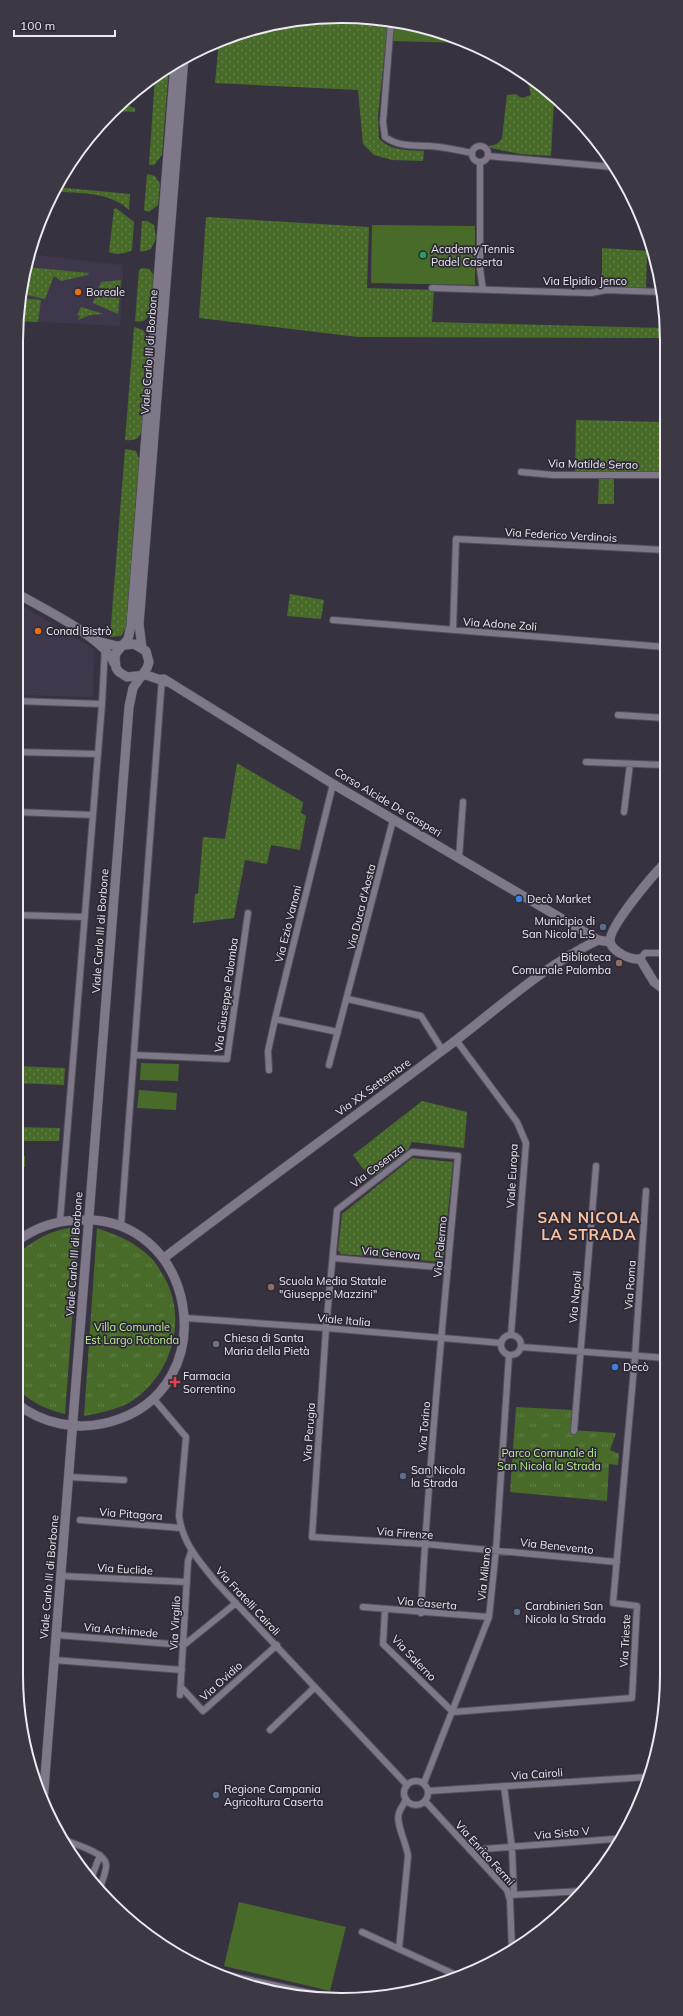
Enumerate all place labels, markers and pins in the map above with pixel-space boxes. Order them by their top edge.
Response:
place label: Academy Tennis Padel Caserta [431,242,515,269]
marker: Academy Tennis Padel Caserta [418,250,428,260]
place label: Boreale [86,285,125,299]
marker: Boreale [73,287,83,297]
place label: Conad Bistrò [46,624,112,638]
marker: Conad Bistrò [33,626,43,636]
place label: Decò Market [527,892,591,906]
marker: Decò Market [514,894,524,904]
place label: Municipio di San Nicola L.S [522,914,595,941]
marker: Municipio di San Nicola L.S [598,922,608,932]
place label: Biblioteca Comunale Palomba [512,950,611,977]
marker: Biblioteca Comunale Palomba [614,958,624,968]
place label: Scuola Media Statale "Giuseppe Mazzini" [279,1274,386,1301]
marker: Scuola Media Statale "Giuseppe Mazzini" [266,1282,276,1292]
place label: Chiesa di Santa Maria della Pietà [224,1331,310,1358]
marker: Chiesa di Santa Maria della Pietà [211,1339,221,1349]
place label: Decò [623,1360,649,1374]
marker: Decò [610,1362,620,1372]
place label: Farmacia Sorrentino [183,1369,236,1396]
marker: Farmacia Sorrentino [170,1377,180,1387]
place label: San Nicola la Strada [411,1463,465,1490]
marker: San Nicola la Strada [398,1471,408,1481]
place label: Carabinieri San Nicola la Strada [525,1599,606,1626]
marker: Carabinieri San Nicola la Strada [512,1607,522,1617]
place label: Regione Campania Agricoltura Caserta [224,1782,323,1809]
marker: Regione Campania Agricoltura Caserta [211,1790,221,1800]

